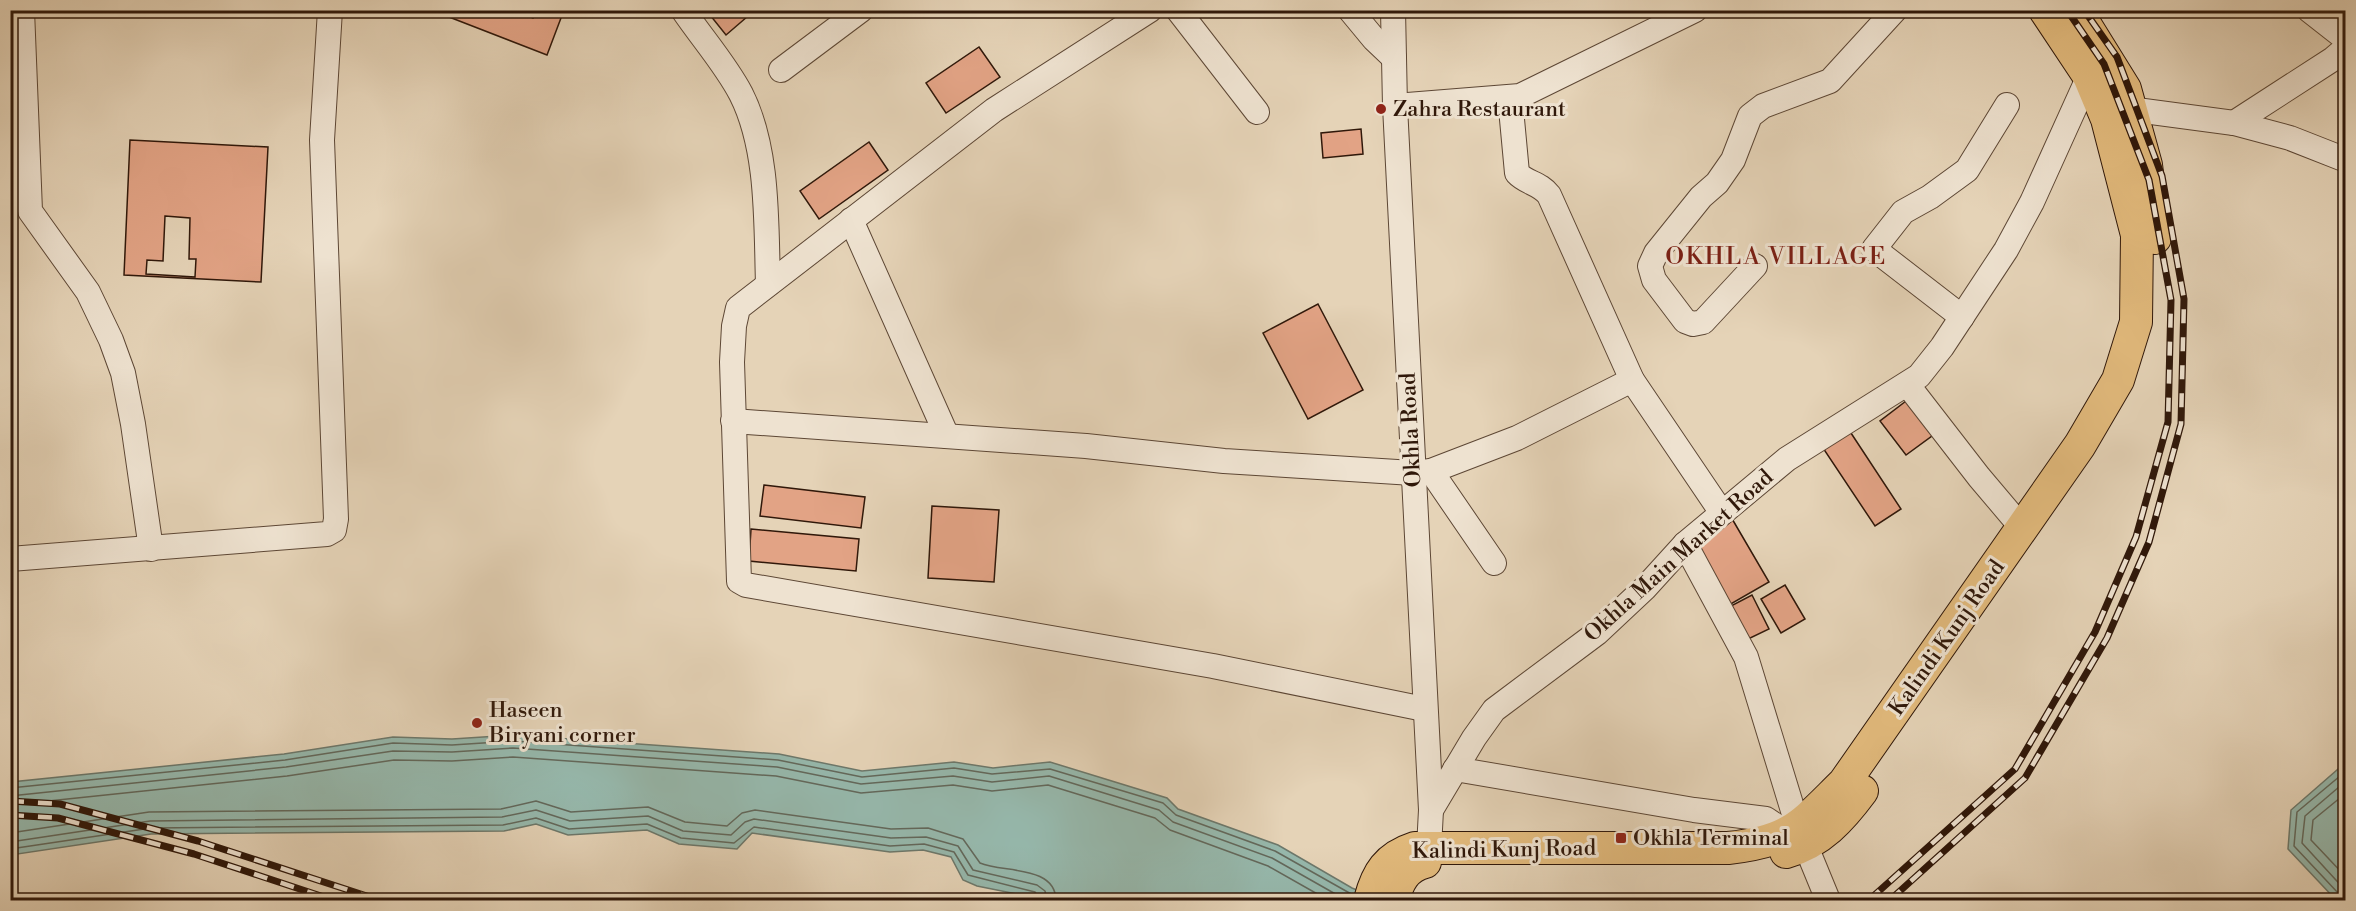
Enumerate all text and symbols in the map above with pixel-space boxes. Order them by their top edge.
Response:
place label: Zahra Restaurant [1393,96,1566,123]
marker: Zahra Restaurant [1374,102,1388,116]
district label: OKHLA VILLAGE [1665,242,1887,272]
street label: Okhla Road [1394,371,1427,488]
street label: Okhla Main Market Road [1579,464,1779,648]
street label: Kalindi Kunj Road [1883,554,2011,721]
place label: Haseen Biryani corner [488,697,636,749]
marker: Haseen Biryani corner [470,716,484,730]
place label: Okhla Terminal [1633,825,1789,852]
marker: Okhla Terminal [1614,831,1628,845]
street label: Kalindi Kunj Road [1412,835,1597,865]

